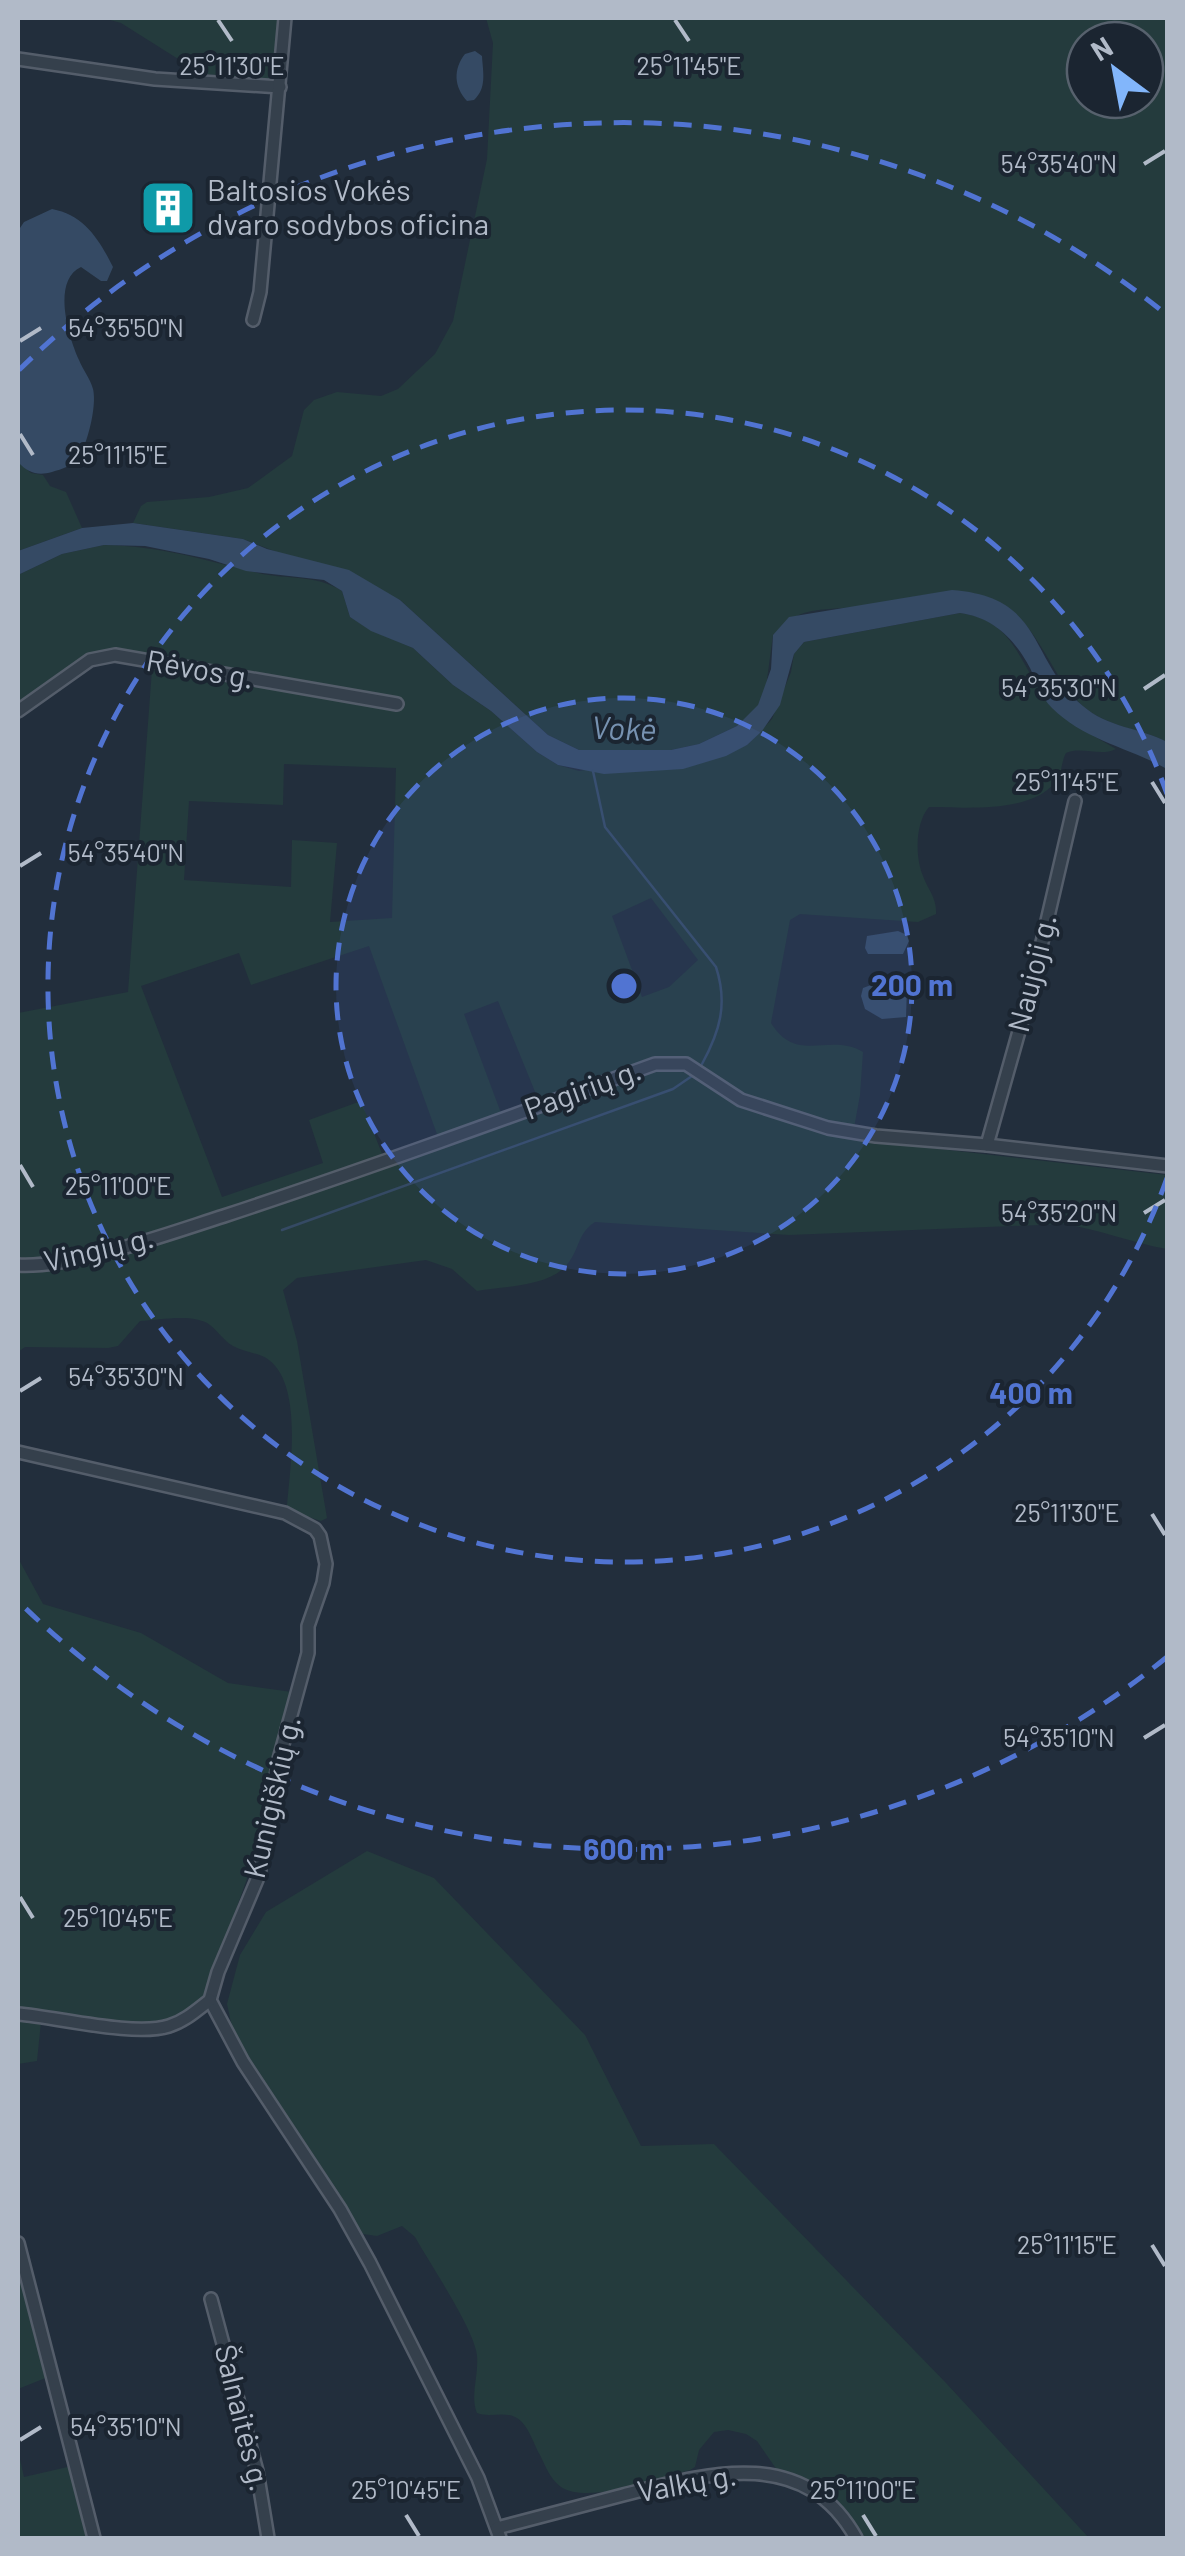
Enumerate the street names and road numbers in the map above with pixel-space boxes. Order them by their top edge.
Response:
street label: Rėvos g. [144,641,257,695]
street label: Naujoji g. [999,910,1063,1035]
street label: Pagirių g. [519,1050,646,1126]
street label: Vingių g. [40,1218,157,1278]
street label: Kunigiškių g. [235,1712,307,1881]
street label: Šalnaitės g. [208,2340,280,2495]
street label: Valkų g. [634,2456,739,2508]

